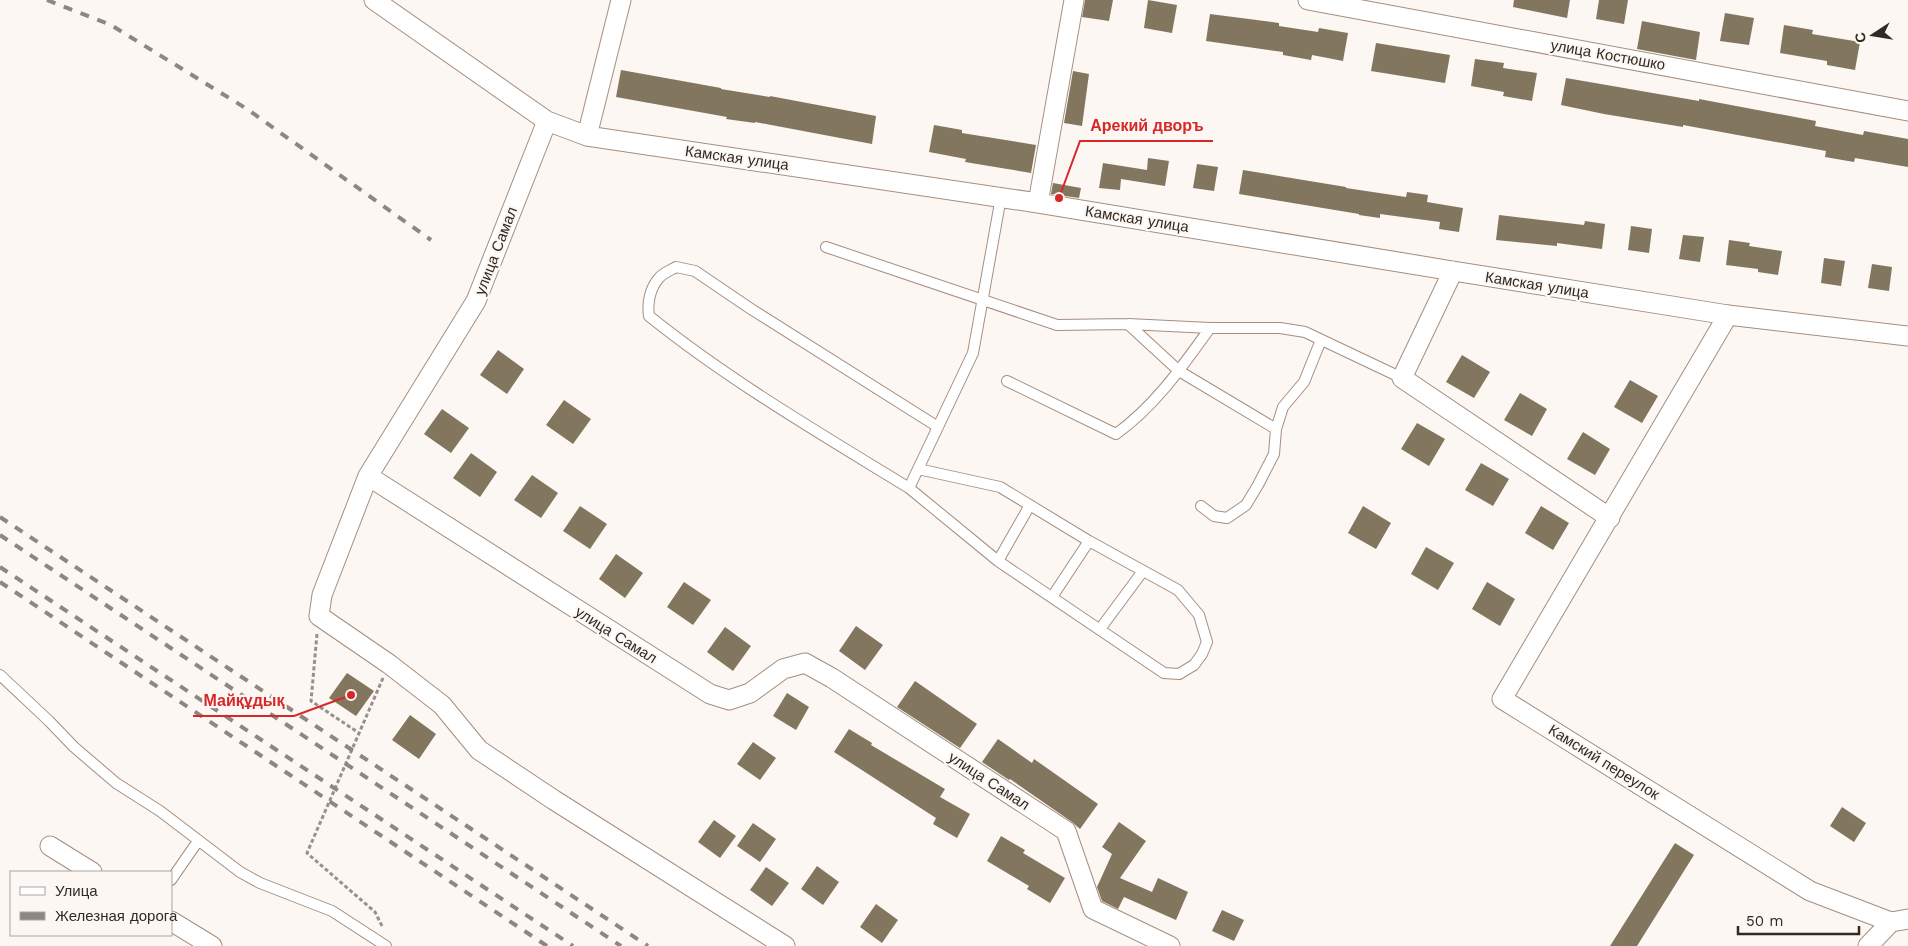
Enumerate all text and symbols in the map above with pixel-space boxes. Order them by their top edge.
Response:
north arrow [1848,10,1898,60]
text: С [1851,31,1869,44]
street label: улица Костюшко [1549,36,1667,74]
callout: Арекий дворъ [1080,110,1213,141]
text: Арекий дворъ [1090,116,1204,135]
street label: Камская улица [684,142,791,174]
street label: Камская улица [1084,202,1191,236]
street label: улица Самал [471,204,521,298]
street label: Камская улица [1484,268,1591,302]
street label: улица Самал [572,603,660,667]
callout: Майқұдық [193,685,294,716]
text: Майқұдық [204,691,285,710]
street label: Камский переулок [1545,721,1663,804]
street label: улица Самал [945,748,1033,814]
legend [10,871,172,936]
text: Улица [55,882,98,900]
scale bar [1738,904,1859,936]
text: Железная дорога [55,907,178,925]
text: 50 m [1746,912,1783,930]

